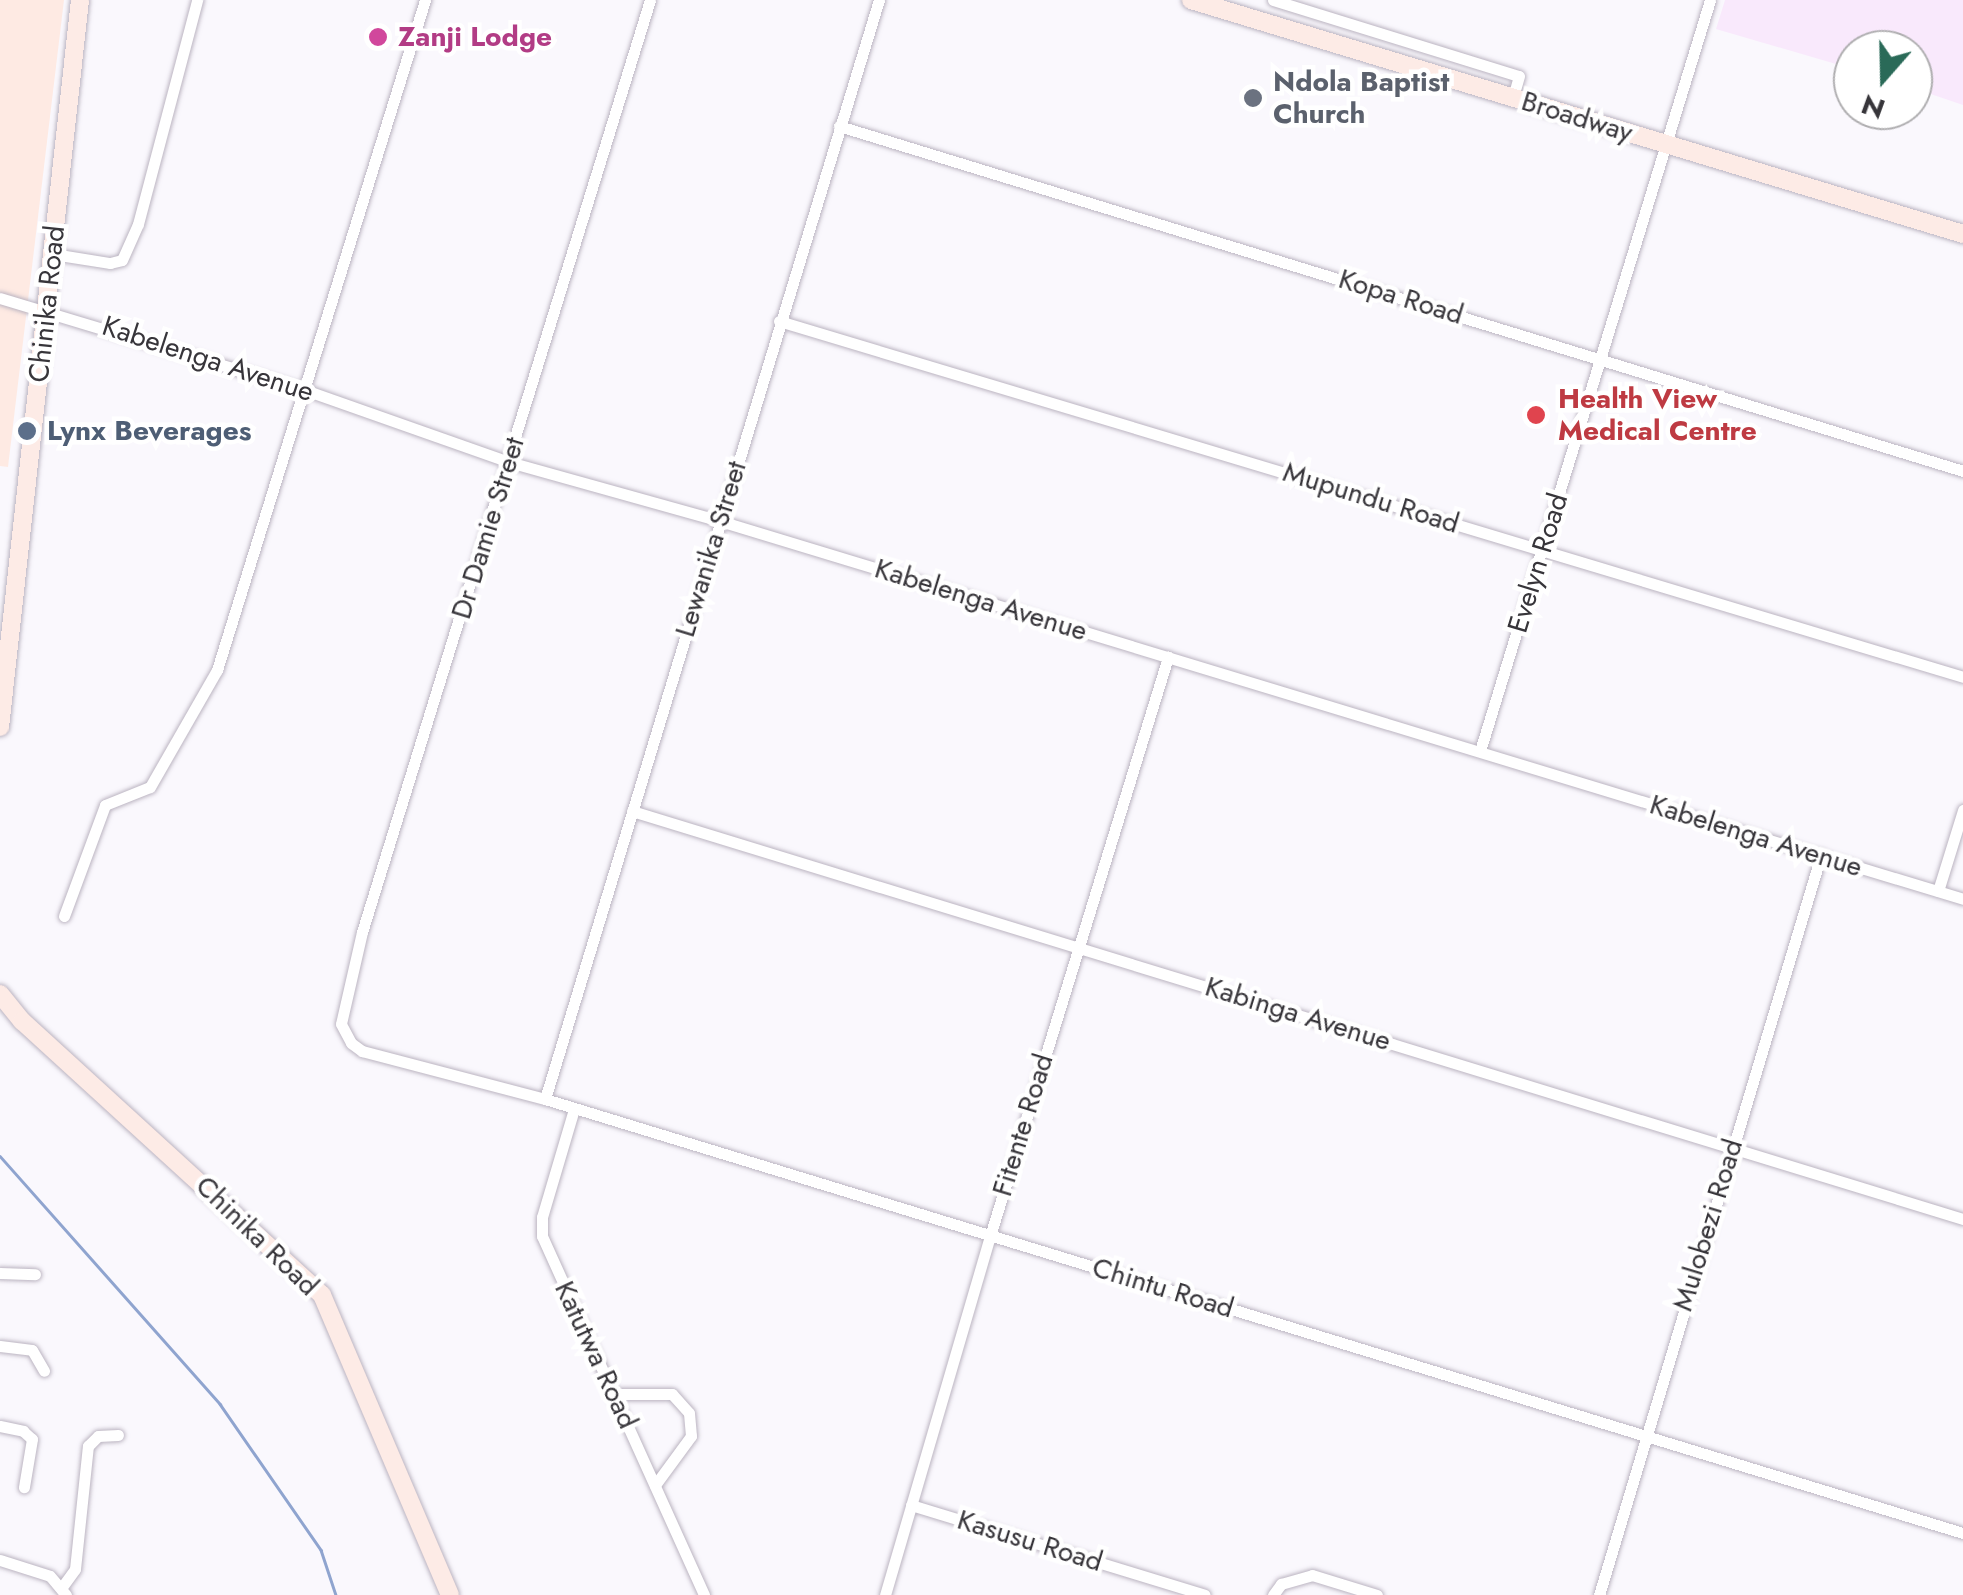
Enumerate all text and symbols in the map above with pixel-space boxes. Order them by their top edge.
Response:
place label: Zanji Lodge [398,20,552,54]
marker: Zanji Lodge [367,26,389,48]
north arrow [1833,30,1933,130]
place label: Ndola Baptist Church [1273,65,1449,131]
street label: Broadway [1517,84,1637,150]
text: N [1856,84,1891,130]
marker: Ndola Baptist Church [1242,87,1264,109]
street label: Chinika Road [22,224,72,384]
street label: Kopa Road [1335,262,1467,332]
street label: Kabelenga Avenue [98,309,318,409]
place label: Health View Medical Centre [1558,382,1757,448]
marker: Health View Medical Centre [1523,402,1549,428]
place label: Lynx Beverages [47,414,251,448]
marker: Lynx Beverages [16,420,38,442]
street label: Dr Damie Street [444,433,532,623]
street label: Mupundu Road [1279,455,1463,541]
street label: Lewanika Street [668,457,754,641]
street label: Evelyn Road [1501,489,1575,637]
street label: Kabelenga Avenue [871,552,1091,648]
street label: Kabelenga Avenue [1646,788,1866,884]
street label: Kabinga Avenue [1201,970,1395,1058]
street label: Fitente Road [985,1050,1061,1200]
street label: Mulobezi Road [1666,1135,1750,1315]
street label: Chinika Road [189,1169,325,1303]
street label: Chintu Road [1088,1251,1238,1325]
street label: Katutwa Road [547,1276,645,1434]
street label: Kasusu Road [953,1503,1107,1579]

